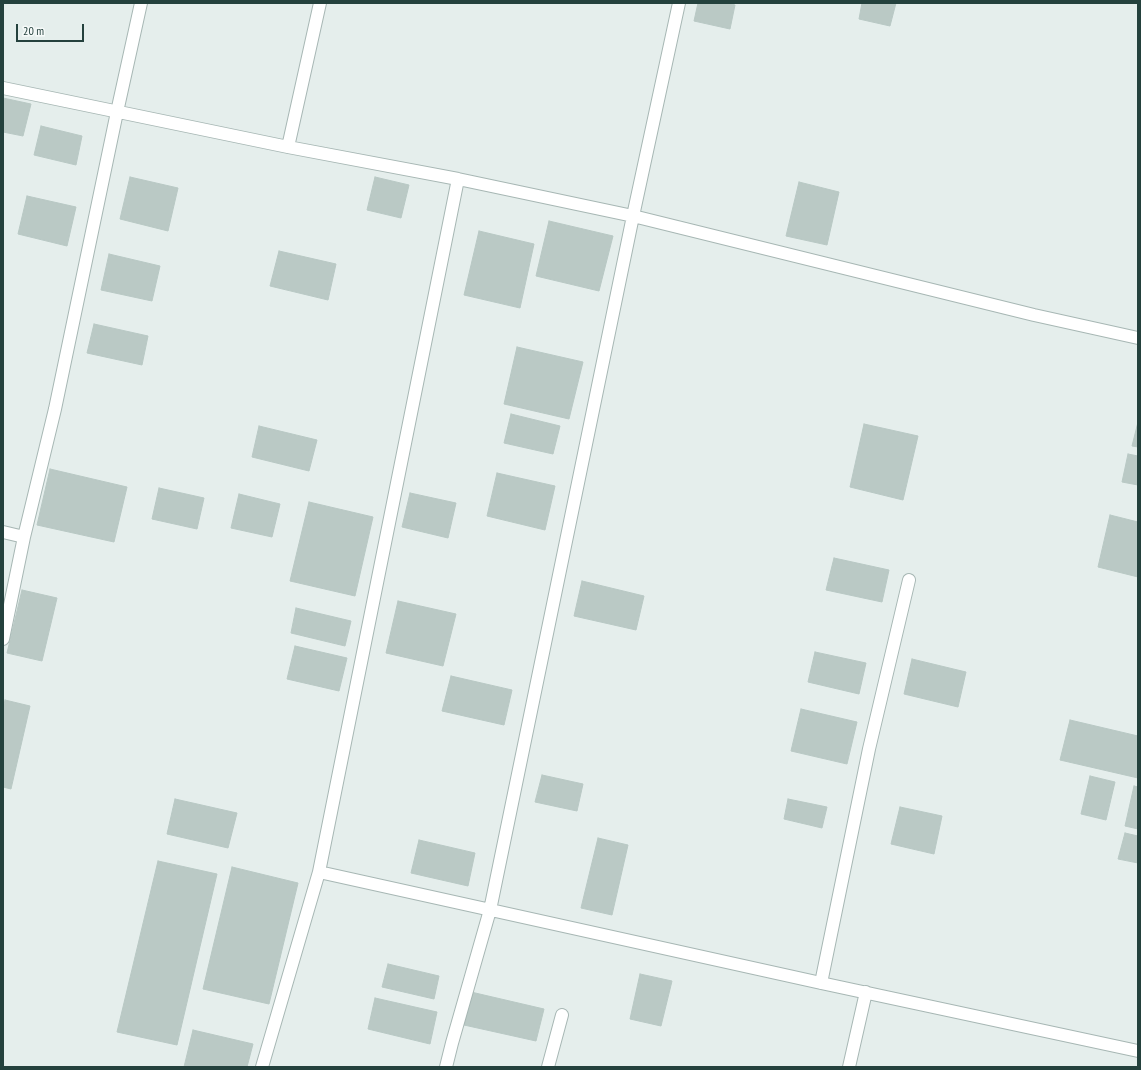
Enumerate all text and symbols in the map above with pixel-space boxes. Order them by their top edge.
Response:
scale bar [18,16,86,42]
text: 20 m [23,23,44,38]

